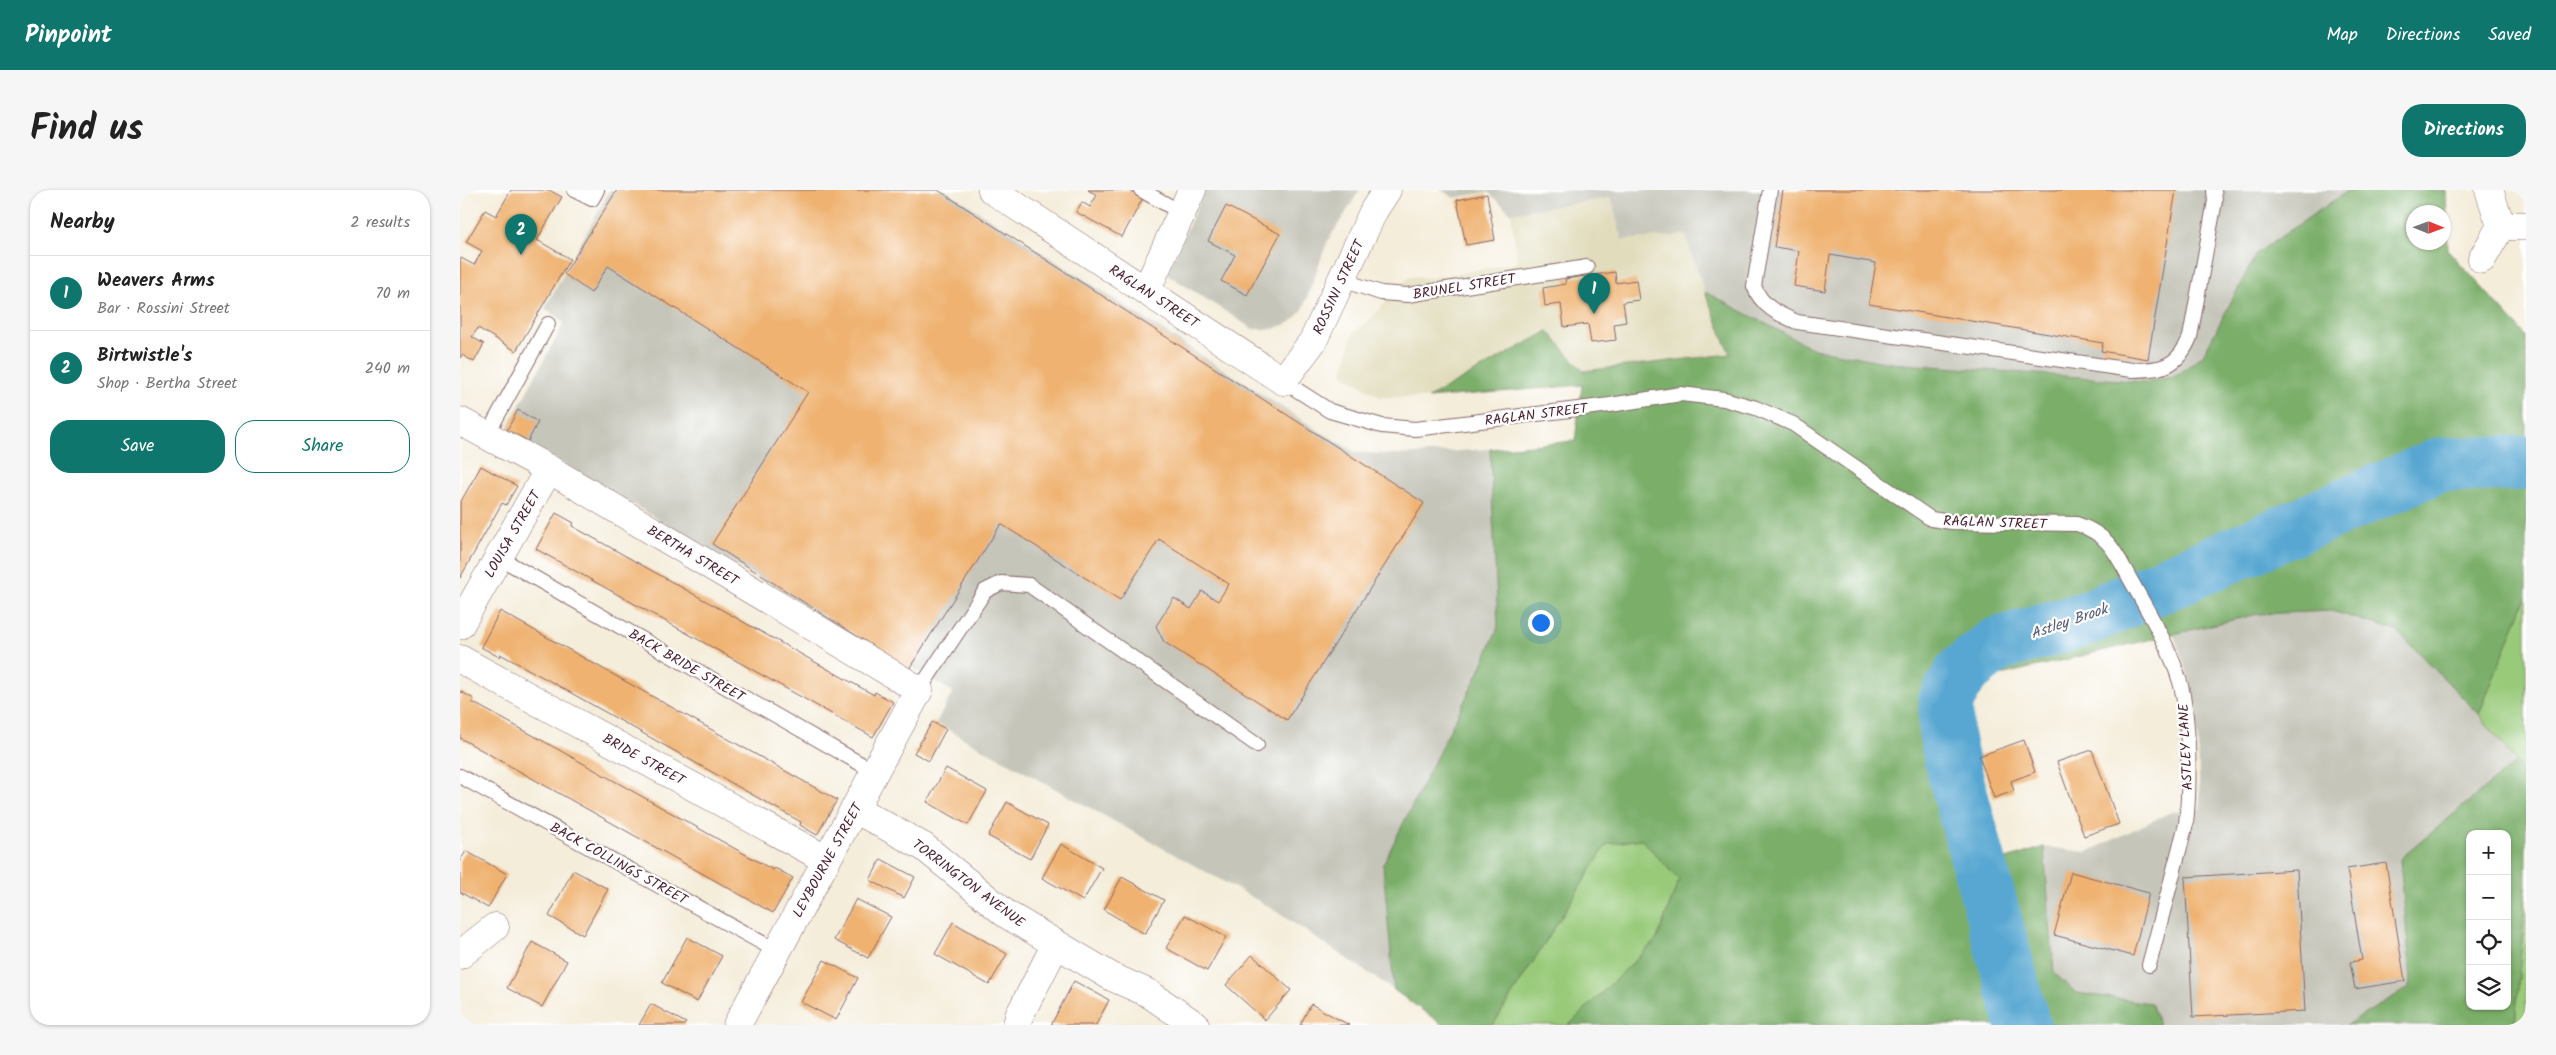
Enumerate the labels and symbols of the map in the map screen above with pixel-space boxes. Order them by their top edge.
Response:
north arrow [2406,205,2451,250]
pin: 2 [505,214,537,255]
street label: ROSSINI STREET [1307,235,1371,338]
street label: RAGLAN STREET [1104,259,1204,335]
street label: BRUNEL STREET [1411,268,1518,306]
pin: 1 [1578,273,1610,314]
street label: RAGLAN STREET [1483,398,1590,432]
street label: LOUISA STREET [479,485,548,582]
street label: RAGLAN STREET [1943,510,2049,536]
street label: BERTHA STREET [643,520,744,593]
water label: Astley Brook [2028,597,2113,646]
your location [1528,610,1554,636]
street label: BACK BRIDE STREET [624,624,750,709]
street label: ASTLEY LANE [2173,702,2199,791]
street label: BRIDE STREET [598,728,690,792]
street label: LEYBOURNE STREET [787,798,869,922]
street label: BACK COLLINGS STREET [546,817,693,912]
street label: TORRINGTON AVENUE [907,834,1030,934]

